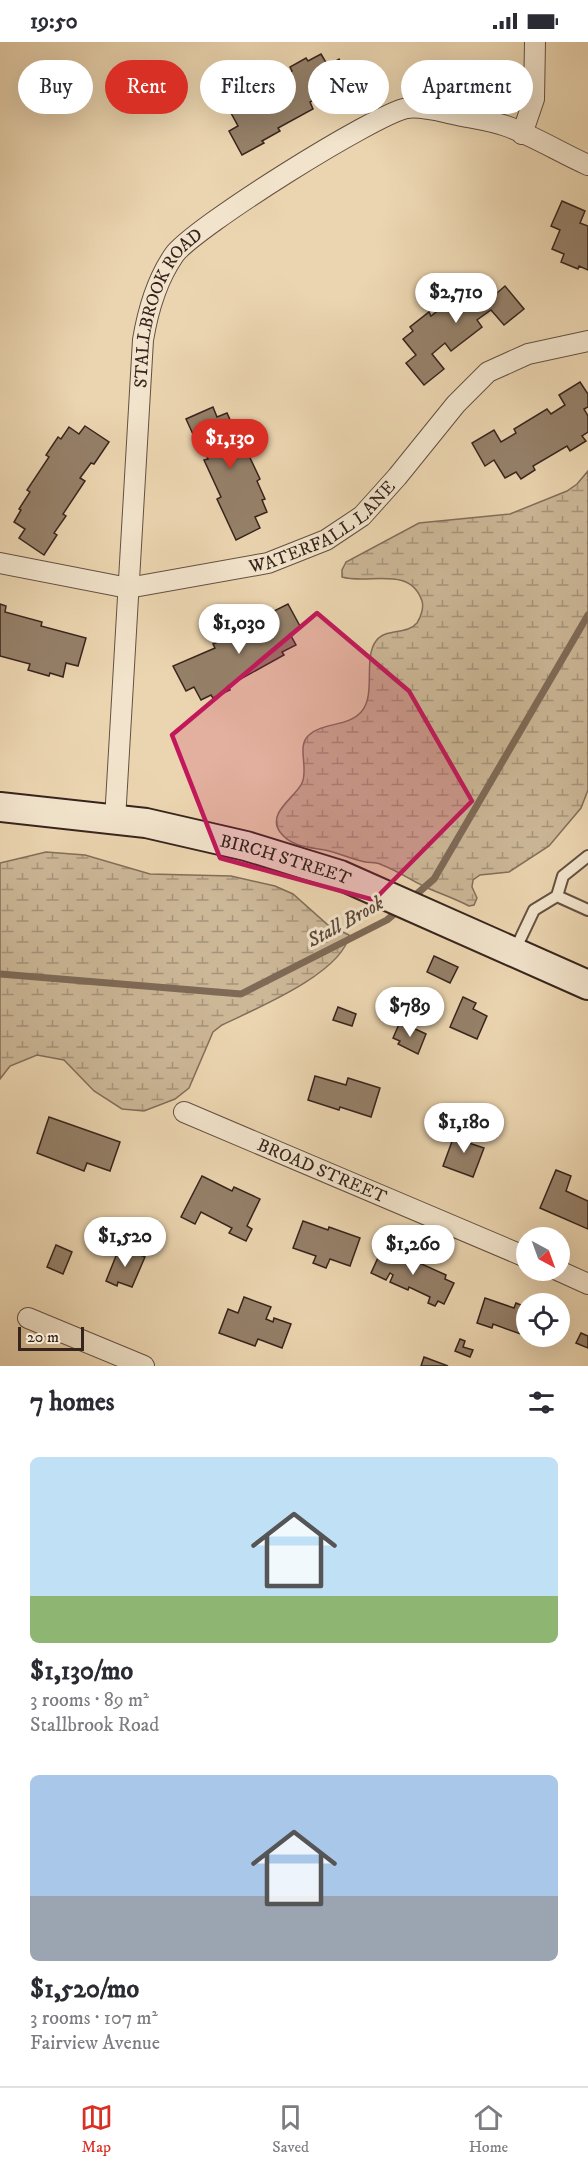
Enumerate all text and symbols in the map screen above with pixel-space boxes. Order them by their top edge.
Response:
text: 19:50 [30,8,78,35]
chip: Buy [18,60,93,114]
chip: Rent [105,60,188,114]
chip: Filters [200,60,296,114]
chip: New [308,60,389,114]
chip: Apartment [401,60,533,114]
street label: STALLBROOK ROAD [130,224,207,389]
pin: $2,710 [407,273,505,324]
text: $2,710 [429,280,483,305]
pin: $1,130 [181,419,279,470]
text: $1,130 [205,426,255,451]
street label: WATERFALL LANE [246,476,401,578]
pin: $1,030 [190,604,288,655]
text: $1,030 [213,611,265,636]
street label: BIRCH STREET [218,830,354,891]
water label: Stall Brook [302,891,389,954]
pin: $789 [374,987,446,1038]
text: $789 [389,994,431,1019]
pin: $1,180 [415,1103,513,1154]
text: $1,180 [438,1110,490,1135]
street label: BROAD STREET [254,1134,390,1209]
pin: $1,520 [76,1217,174,1268]
text: $1,520 [98,1224,152,1249]
pin: $1,260 [364,1225,462,1276]
north arrow [516,1227,570,1281]
map controls [516,1227,570,1347]
text: $1,260 [386,1232,440,1257]
button: locate [516,1293,570,1347]
scale bar [18,1324,84,1352]
text: 20 m [27,1327,59,1347]
text: 7 homes [30,1386,114,1419]
icon: filters [525,1386,558,1419]
icon: home [240,1496,348,1604]
text: $1,130/mo [30,1655,133,1688]
text: 3 rooms · 89 m² [30,1688,149,1713]
text: Stallbrook Road [30,1713,159,1738]
icon: home [240,1814,348,1922]
text: $1,520/mo [30,1973,139,2006]
text: 3 rooms · 107 m² [30,2006,158,2031]
text: Fairview Avenue [30,2031,160,2056]
tab: Map [80,2101,113,2157]
tab: Saved [272,2101,309,2157]
tab: Home [469,2101,508,2157]

